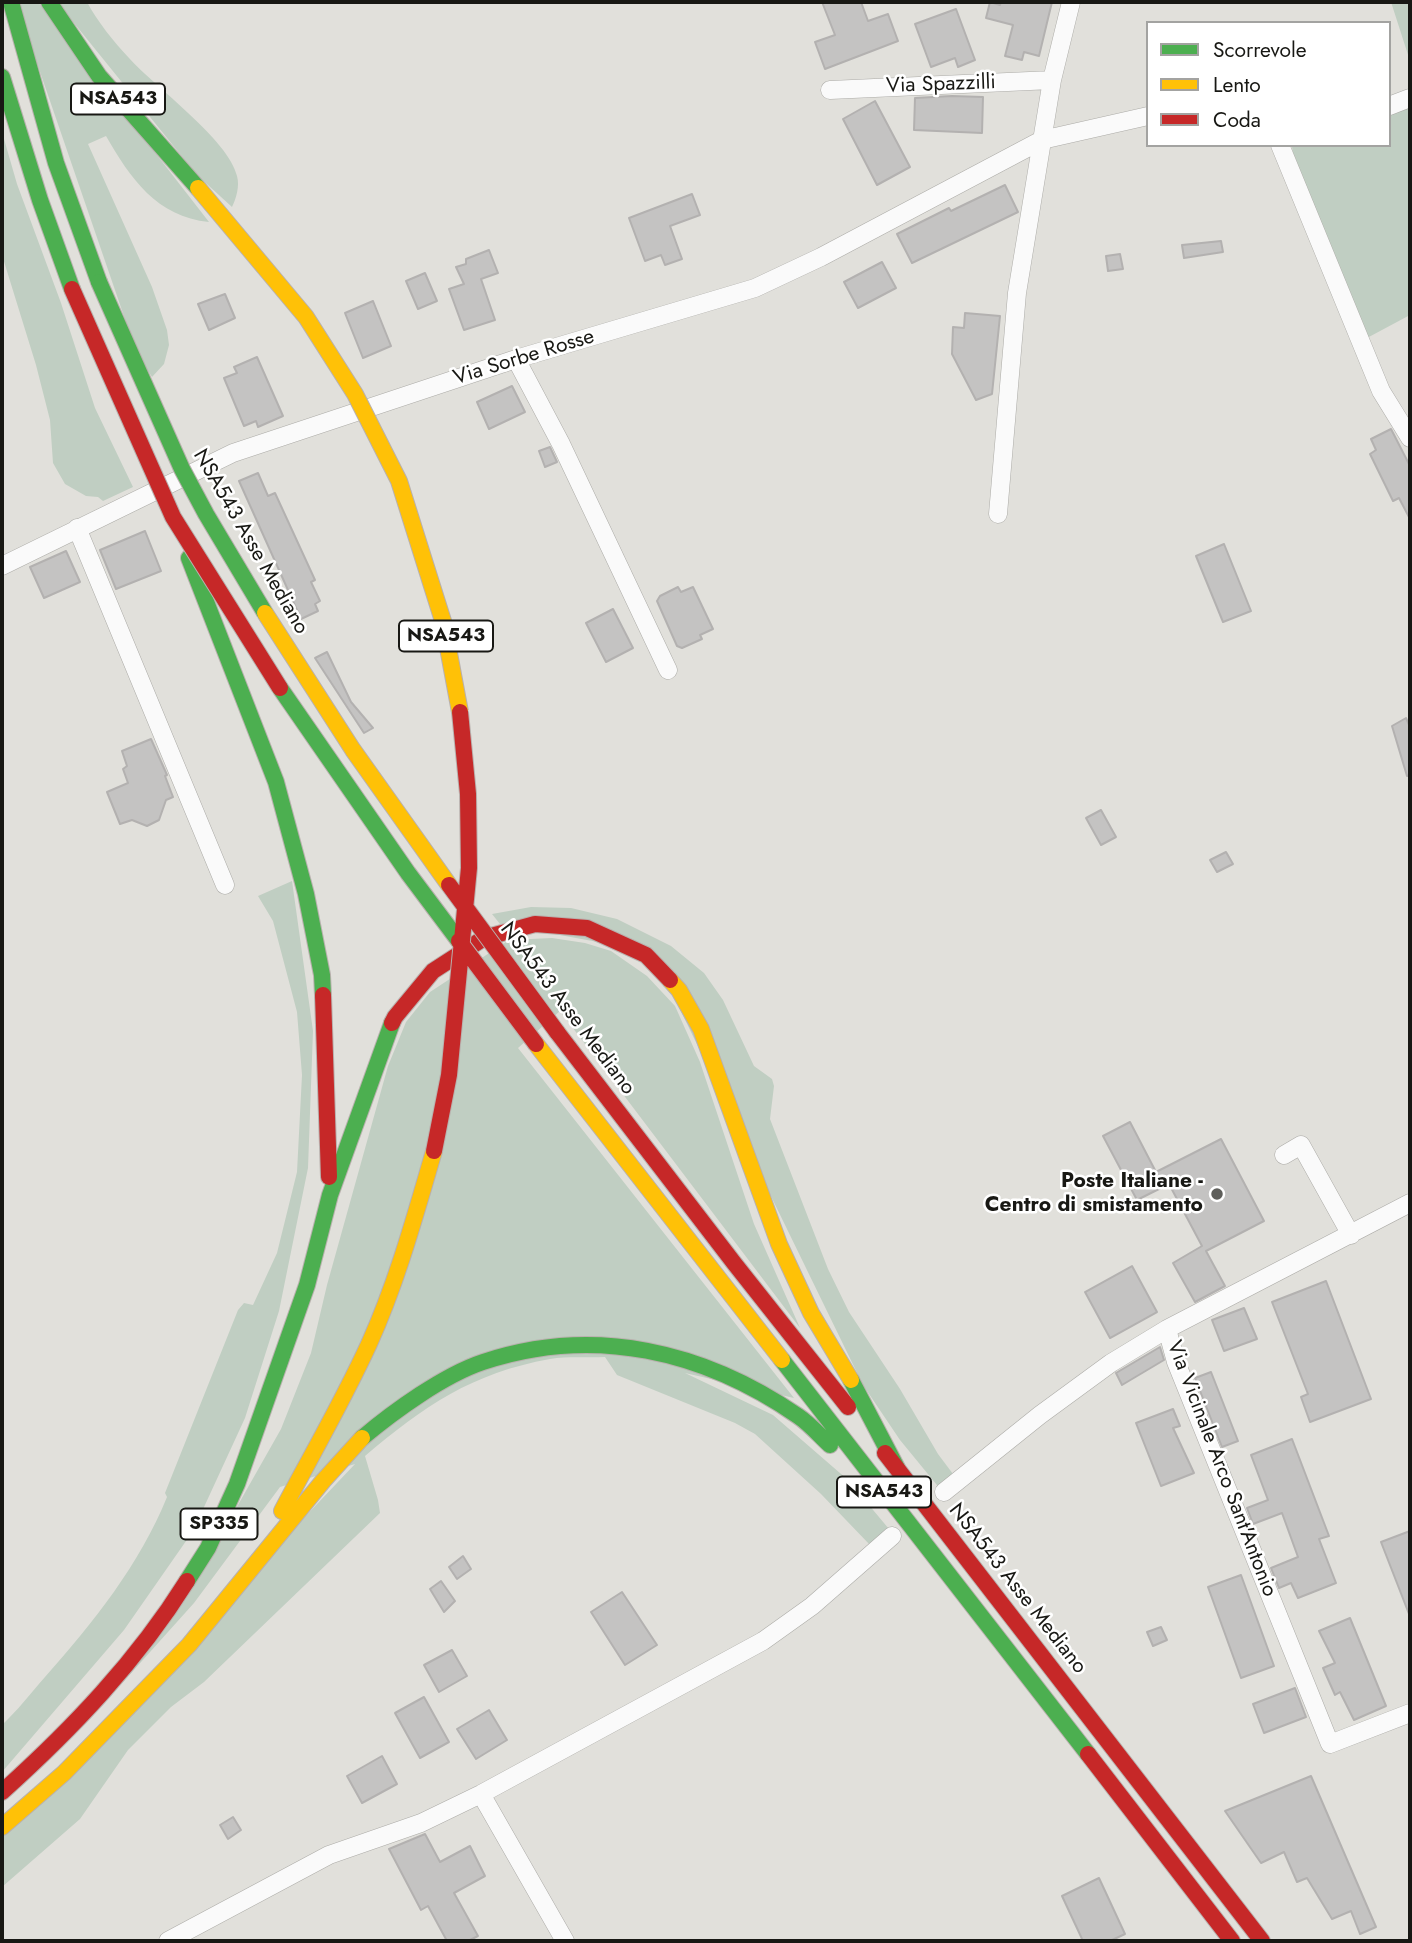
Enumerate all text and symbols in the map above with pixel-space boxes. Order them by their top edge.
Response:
legend [1146,21,1391,147]
text: Scorrevole [1213,35,1307,65]
street label: Via Spazzilli [886,70,996,100]
text: Lento [1213,70,1261,100]
road number: NSA543 [71,83,165,114]
text: Coda [1213,105,1261,135]
street label: Via Sorbe Rosse [451,325,597,391]
street label: NSA543 Asse Mediano [187,445,313,639]
road number: NSA543 [399,621,493,652]
street label: NSA543 Asse Mediano [494,918,640,1100]
place label: Poste Italiane - Centro di smistamento [985,1169,1203,1219]
marker: Poste Italiane - Centro di smistamento [1209,1186,1225,1202]
street label: Via Vicinale Arco Sant'Antonio [1160,1338,1282,1600]
road number: NSA543 [837,1476,931,1508]
street label: NSA543 Asse Mediano [943,1499,1091,1679]
road number: SP335 [180,1508,258,1540]

